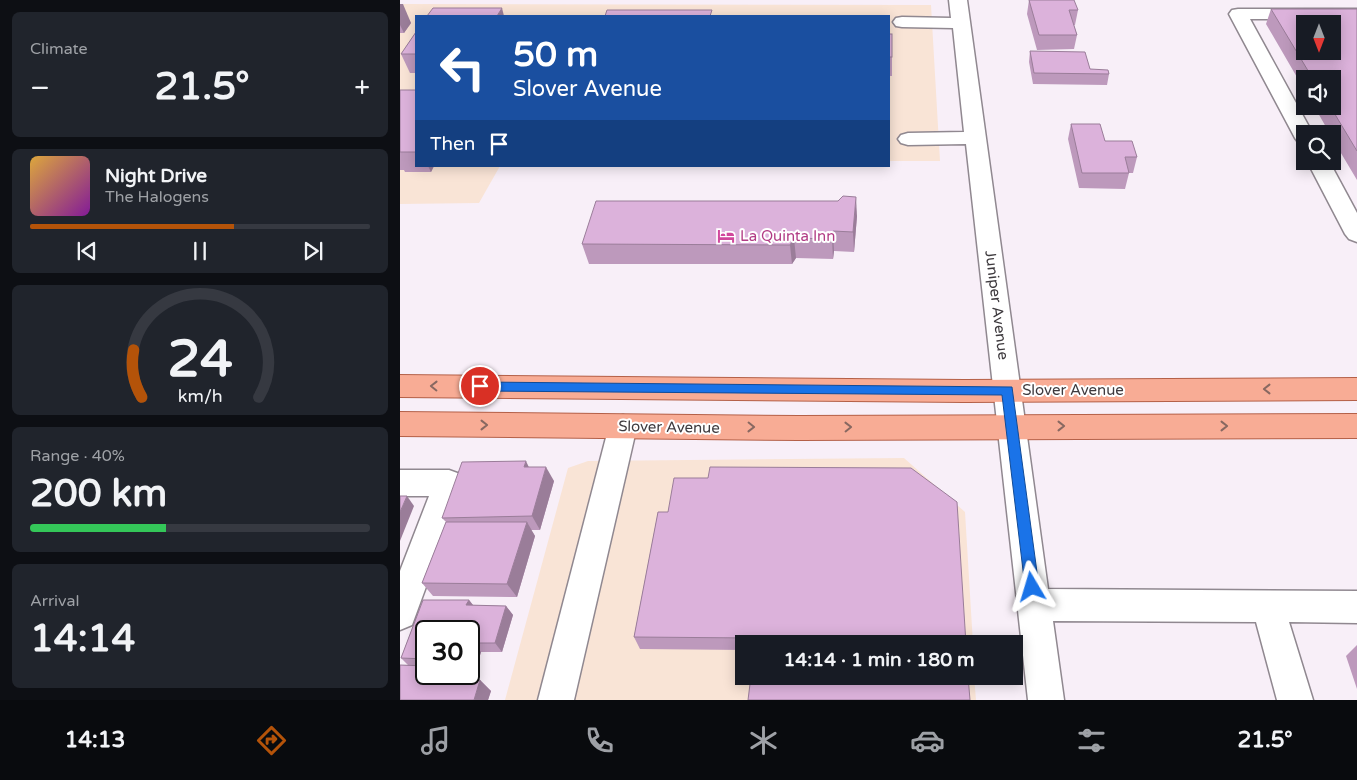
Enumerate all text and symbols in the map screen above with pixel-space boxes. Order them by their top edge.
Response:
north arrow [1296,15,1341,60]
map controls [1296,15,1341,170]
text: 50 m [513,34,598,76]
icon: left [430,35,495,100]
text: Climate [30,39,88,59]
text: 21.5° [155,64,250,110]
button: sound [1296,70,1341,115]
text: − [30,71,50,105]
text: + [354,71,370,105]
text: Slover Avenue [513,76,662,102]
button: search [1296,125,1341,170]
icon: arrive [485,130,513,158]
text: Then [430,133,475,155]
text: Night Drive [105,165,207,187]
text: The Halogens [105,187,209,207]
hotel icon: La Quinta Inn [716,226,736,246]
place label: La Quinta Inn [740,227,835,245]
icon: previous [73,237,101,265]
icon: pause [186,237,214,265]
icon: next [299,237,327,265]
street label: Juniper Avenue [981,249,1013,361]
text: 24 [167,328,233,391]
pin [459,365,501,407]
icon: arrive [466,372,494,400]
one-way arrow [430,381,438,391]
street label: Slover Avenue [1022,381,1124,399]
one-way arrow [1263,384,1270,394]
text: km/h [178,386,222,407]
street label: Slover Avenue [618,417,720,437]
one-way arrow [480,420,488,430]
one-way arrow [1058,421,1065,431]
one-way arrow [1220,421,1228,431]
one-way arrow [747,422,755,433]
one-way arrow [844,422,852,433]
text: Range · 40% [30,446,125,466]
text: 200 km [30,471,167,517]
position arrow [1005,560,1057,612]
text: Arrival [30,591,79,611]
text: 14:14 [30,616,135,662]
speed limit sign: 30 [415,620,480,685]
text: 14:14 · 1 min · 180 m [783,649,975,671]
icon: directions [254,723,289,758]
icon: music [418,723,453,758]
icon: phone [582,723,617,758]
icon: climate [746,723,781,758]
icon: car [910,723,945,758]
icon: filters [1074,723,1109,758]
text: 14:13 [64,727,125,753]
text: 21.5° [1237,727,1292,753]

